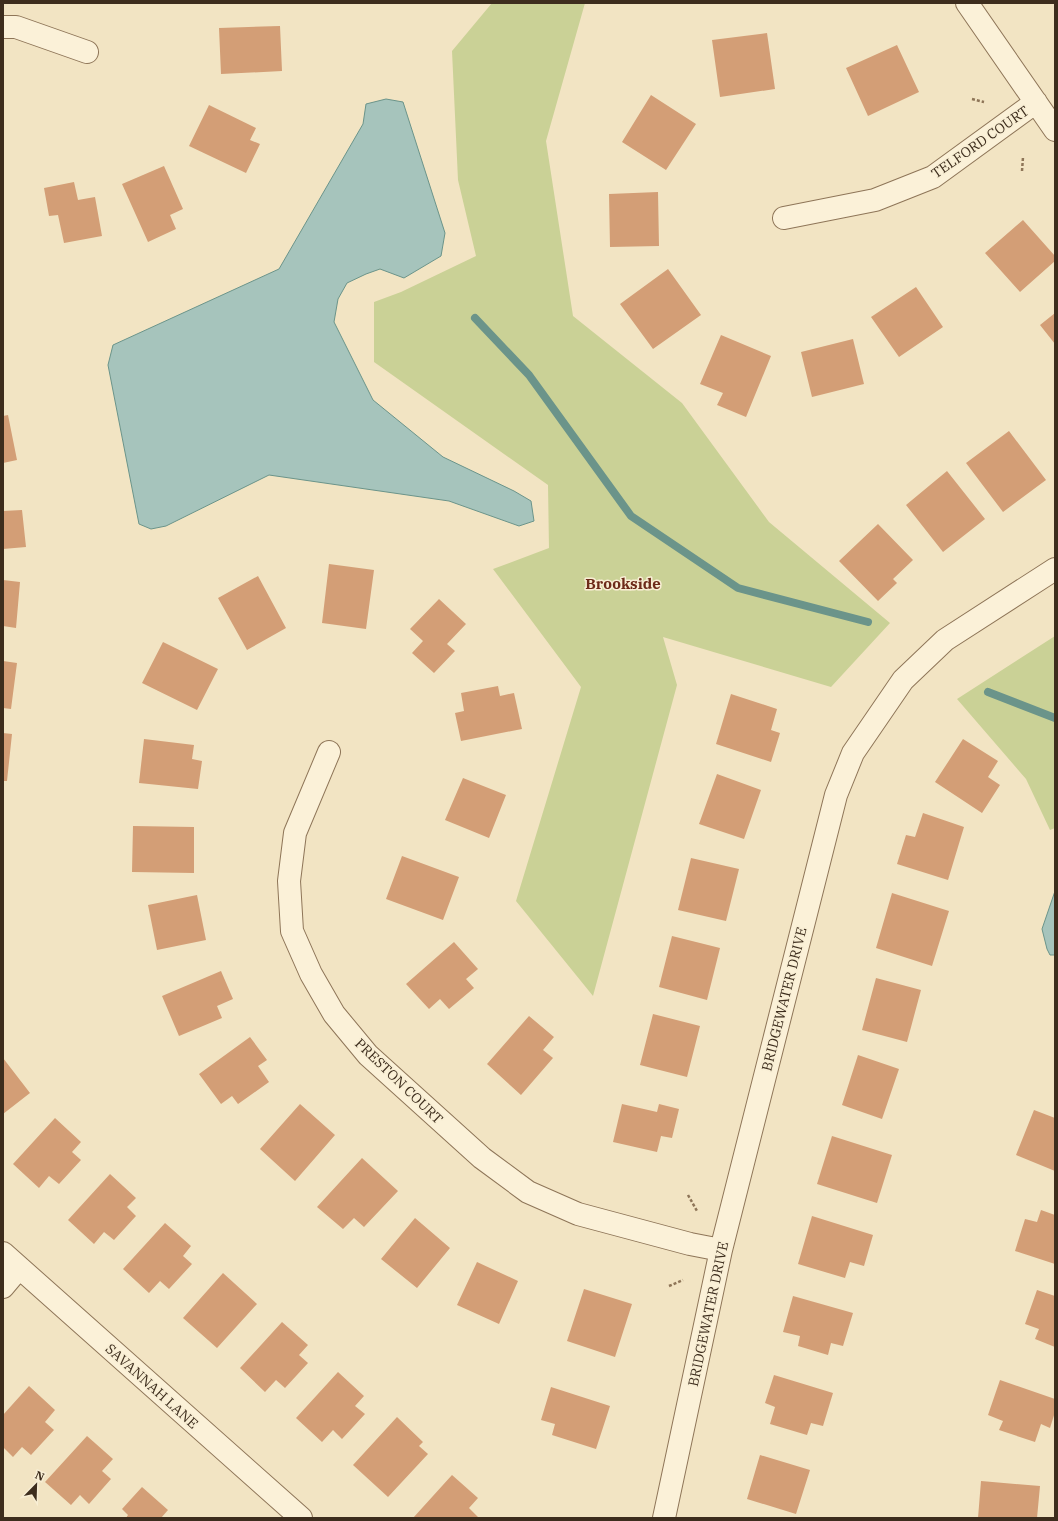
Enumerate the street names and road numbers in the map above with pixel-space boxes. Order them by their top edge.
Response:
street label: TELFORD COURT [928,102,1032,182]
street label: BRIDGEWATER DRIVE [757,925,811,1073]
street label: PRESTON COURT [351,1034,447,1128]
street label: BRIDGEWATER DRIVE [684,1240,732,1388]
street label: SAVANNAH LANE [102,1340,202,1432]

